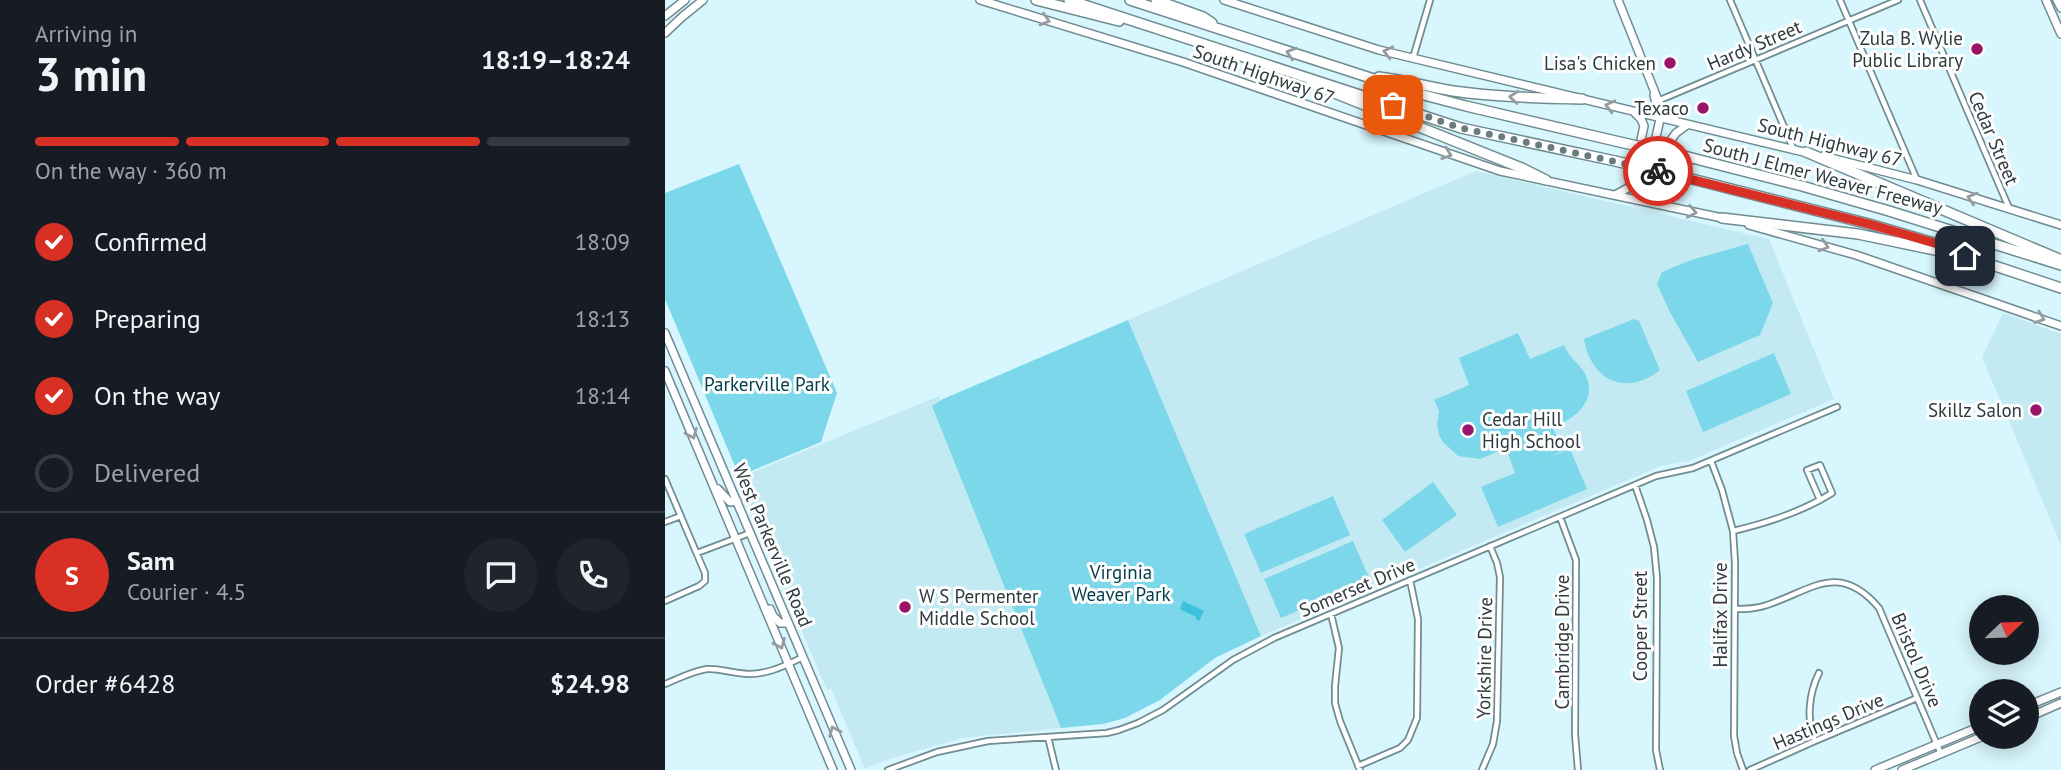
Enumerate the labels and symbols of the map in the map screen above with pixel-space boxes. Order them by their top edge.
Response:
one-way arrow [1039,12,1051,26]
street label: Hardy Street [1703,14,1806,76]
place label: Zula B. Wylie Public Library [1852,26,1963,72]
street label: South Highway 67 [1190,39,1338,109]
marker: Zula B. Wylie Public Library [1969,41,1985,57]
one-way arrow [1383,46,1395,60]
one-way arrow [1286,47,1298,61]
place label: Lisa's Chicken [1544,51,1656,75]
marker: Lisa's Chicken [1662,55,1678,71]
pin [1363,75,1423,135]
street label: Cedar Street [1964,87,2025,189]
one-way arrow [1508,90,1519,105]
place label: Texaco [1634,96,1689,120]
one-way arrow [1604,100,1616,114]
marker: Texaco [1695,100,1711,116]
street label: South Highway 67 [1755,112,1905,172]
street label: South J Elmer Weaver Freeway [1701,132,1945,220]
courier [1623,136,1693,206]
one-way arrow [1441,145,1453,160]
one-way arrow [1967,191,1979,206]
one-way arrow [1686,204,1698,219]
pin [1935,226,1995,286]
one-way arrow [1818,237,1830,252]
one-way arrow [2033,310,2045,324]
park label: Parkerville Park [704,372,830,396]
place label: Skillz Salon [1928,398,2022,422]
marker: Skillz Salon [2028,402,2044,418]
place label: Cedar Hill High School [1482,407,1581,453]
marker: Cedar Hill High School [1460,422,1476,438]
one-way arrow [683,427,697,439]
street label: West Parkerville Road [728,460,818,630]
street label: Somerset Drive [1295,552,1419,622]
park label: Virginia Weaver Park [1071,560,1171,606]
street label: Halifax Drive [1708,562,1732,668]
street label: Cooper Street [1628,570,1652,681]
street label: Cambridge Drive [1550,575,1574,709]
place label: W S Permenter Middle School [919,584,1039,630]
north arrow [1969,595,2039,665]
street label: Yorkshire Drive [1471,597,1497,719]
marker: W S Permenter Middle School [897,599,913,615]
street label: Bristol Drive [1886,609,1948,711]
one-way arrow [772,636,786,649]
street label: Hastings Drive [1769,687,1887,755]
one-way arrow [828,726,842,738]

